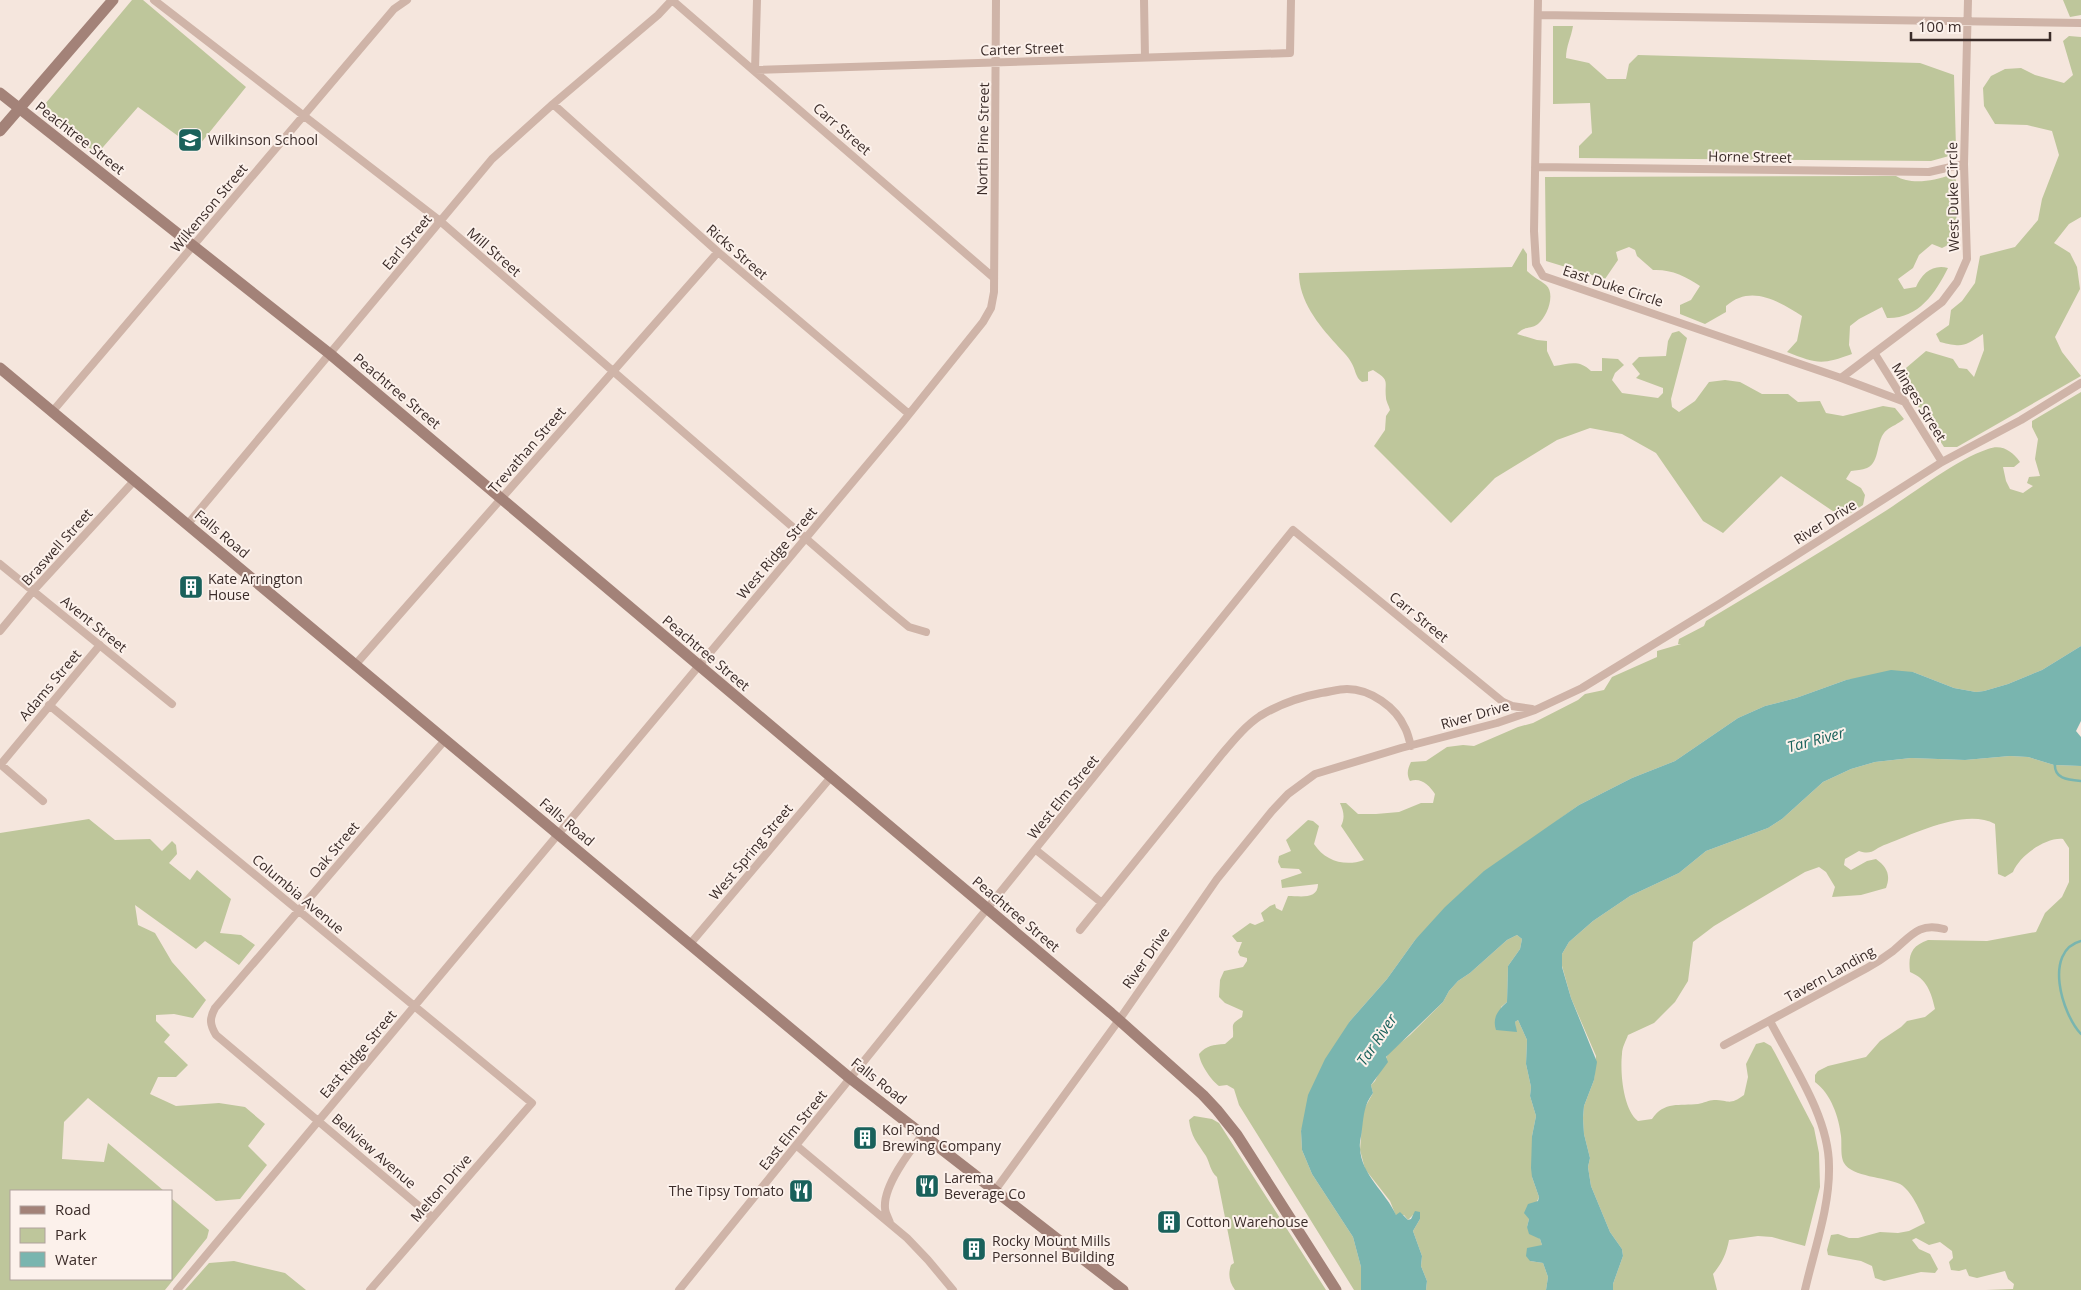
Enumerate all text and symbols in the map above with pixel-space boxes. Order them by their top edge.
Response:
scale bar [1911,10,2050,42]
text: 100 m [1918,16,1962,36]
street label: Carter Street [980,38,1064,59]
street label: North Pine Street [972,82,993,196]
street label: Peachtree Street [32,97,129,179]
street label: Carr Street [809,98,875,159]
school or university icon: Wilkinson School [177,127,203,153]
place label: Wilkinson School [208,130,318,149]
street label: West Duke Circle [1942,142,1963,252]
street label: Horne Street [1708,146,1792,167]
street label: Wilkenson Street [166,159,251,256]
street label: Earl Street [378,210,436,274]
street label: Ricks Street [703,220,772,284]
street label: Mill Street [463,223,525,280]
street label: East Duke Circle [1560,260,1666,311]
street label: Peachtree Street [350,348,445,433]
street label: Minges Street [1888,359,1951,445]
street label: Trevathan Street [484,402,569,497]
street label: River Drive [1790,495,1860,548]
street label: West Ridge Street [732,503,821,603]
street label: Braswell Street [17,504,96,589]
street label: Falls Road [191,505,254,562]
place label: Kate Arrington House [208,569,303,604]
building icon: Kate Arrington House [178,574,204,600]
street label: Carr Street [1386,587,1453,646]
street label: Avent Street [57,591,131,656]
street label: Peachtree Street [659,610,754,695]
street label: Adams Street [14,645,85,724]
street label: River Drive [1438,696,1512,733]
water label: Tar River [1785,722,1848,756]
street label: West Elm Street [1023,751,1102,843]
street label: Falls Road [536,793,599,850]
street label: West Spring Street [705,799,797,904]
street label: Oak Street [304,817,363,882]
street label: Columbia Avenue [248,850,348,938]
street label: Peachtree Street [969,871,1064,956]
street label: River Drive [1118,923,1174,992]
street label: Tavern Landing [1781,941,1879,1006]
street label: East Ridge Street [315,1006,400,1102]
water label: Tar River [1352,1009,1401,1069]
street label: Falls Road [848,1053,911,1108]
street label: East Elm Street [754,1086,831,1174]
street label: Bellview Avenue [328,1109,421,1193]
place label: Koi Pond Brewing Company [882,1120,1002,1155]
building icon: Koi Pond Brewing Company [852,1125,878,1151]
street label: Melton Drive [406,1150,475,1226]
place label: Larema Beverage Co [944,1168,1026,1203]
restaurant icon: Larema Beverage Co [914,1173,940,1199]
restaurant icon: The Tipsy Tomato [788,1178,814,1204]
place label: The Tipsy Tomato [669,1181,784,1200]
legend [10,1190,172,1280]
text: Road [55,1199,91,1219]
building icon: Cotton Warehouse [1156,1209,1182,1235]
place label: Cotton Warehouse [1186,1212,1308,1231]
text: Park [55,1224,86,1244]
place label: Rocky Mount Mills Personnel Building [992,1231,1115,1266]
building icon: Rocky Mount Mills Personnel Building [961,1236,987,1262]
text: Water [55,1249,97,1269]

